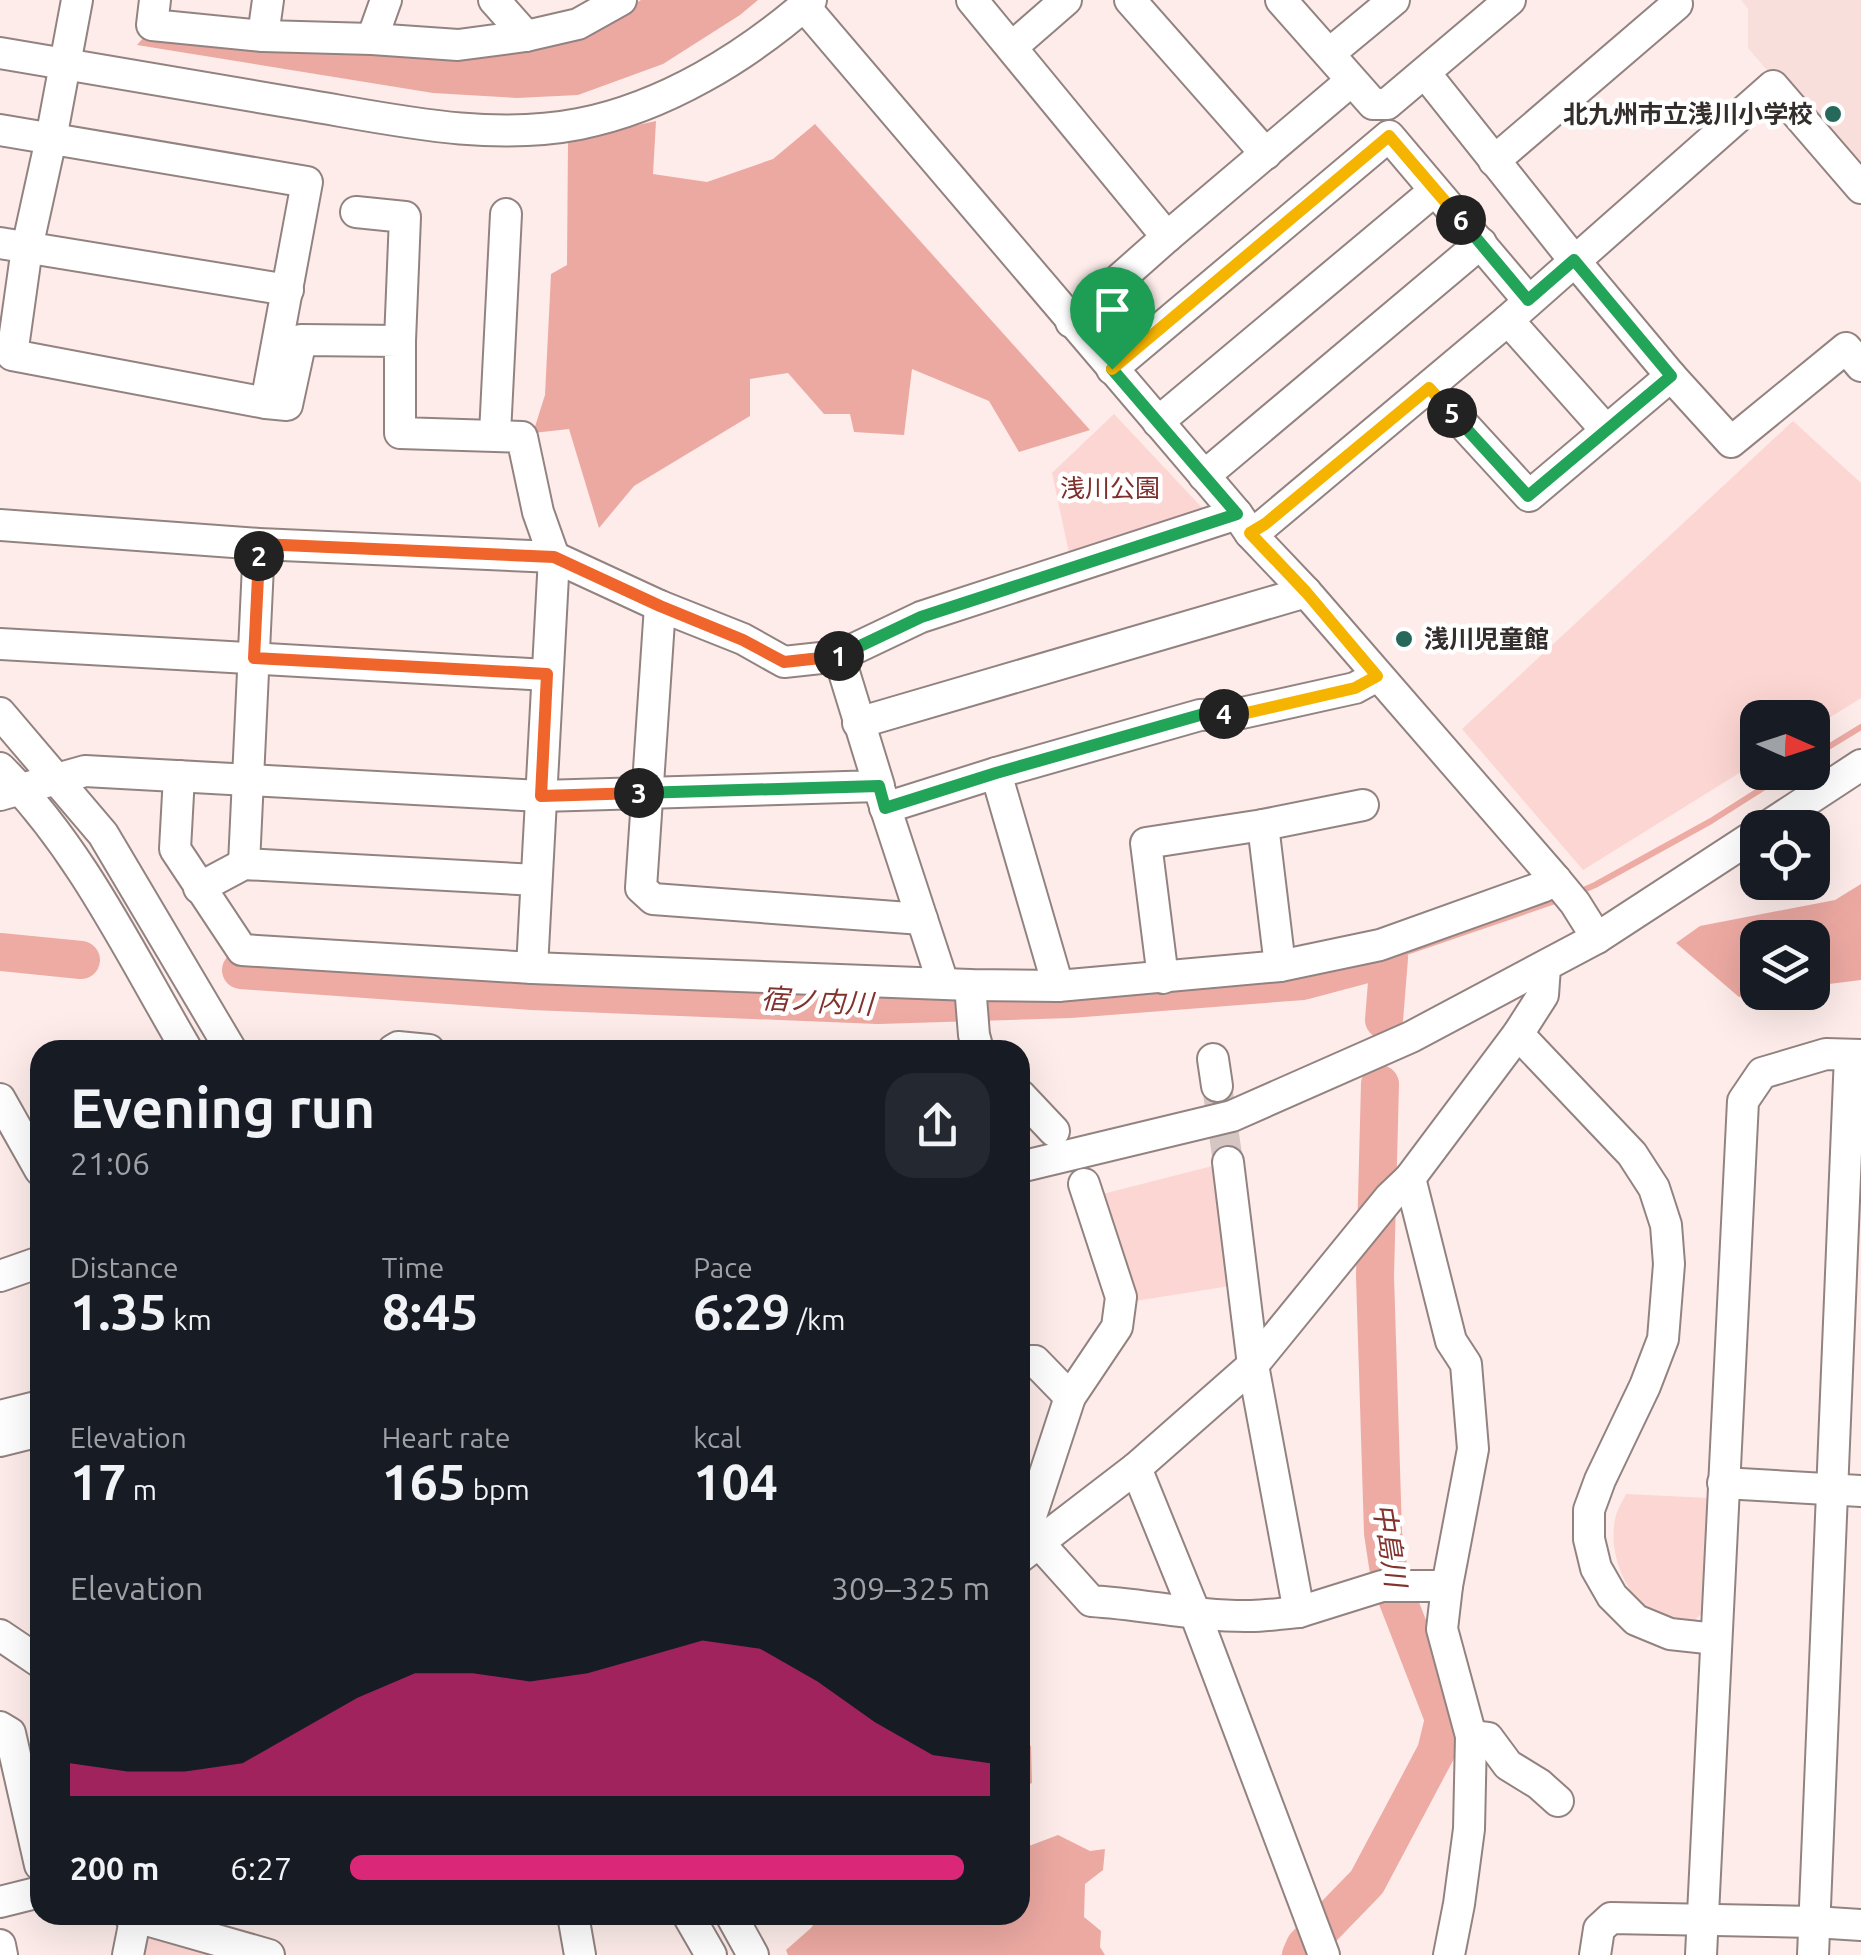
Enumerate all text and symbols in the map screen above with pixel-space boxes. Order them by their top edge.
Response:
place label: 北九州市立浅川小学校 [1563,100,1813,128]
marker: 北九州市立浅川小学校 [1822,103,1844,125]
pin: 6 [1436,195,1486,245]
text: 6 [1453,204,1469,235]
pin [1070,267,1155,370]
icon: arrive [1085,282,1140,337]
pin: 5 [1427,388,1477,438]
text: 5 [1444,397,1460,428]
park label: 浅川公園 [1060,474,1160,502]
pin: 2 [234,531,284,581]
text: 2 [251,540,267,571]
place label: 浅川児童館 [1424,625,1549,653]
marker: 浅川児童館 [1393,628,1415,650]
pin: 1 [814,631,864,681]
text: 1 [831,640,847,671]
pin: 4 [1199,689,1249,739]
text: 4 [1216,698,1232,729]
north arrow [1740,700,1830,790]
map controls [1740,700,1830,1010]
pin: 3 [614,768,664,818]
text: 3 [631,777,647,808]
button: locate [1740,810,1830,900]
button: layers [1740,920,1830,1010]
water label: 宿ノ内川 [760,982,877,1019]
button: share [885,1073,990,1178]
text: Evening run [70,1077,375,1138]
text: 21:06 [70,1145,150,1181]
text: Distance [70,1252,178,1283]
text: Time [382,1252,444,1283]
text: Pace [693,1252,753,1283]
text: 1.35 [70,1283,167,1339]
text: 8:45 [382,1283,479,1339]
text: 6:29 [693,1283,790,1339]
text: km [167,1304,212,1335]
text: /km [790,1304,845,1335]
text: Elevation [70,1422,187,1453]
text: Heart rate [382,1422,510,1453]
text: kcal [693,1422,742,1453]
text: 17 [70,1453,126,1509]
text: 165 [382,1453,466,1509]
text: 104 [693,1453,778,1509]
text: m [126,1474,157,1505]
text: bpm [466,1474,530,1505]
water label: 中島川 [1369,1501,1413,1592]
text: Elevation [70,1570,203,1606]
text: 309–325 m [831,1570,990,1606]
text: 200 m [70,1850,159,1886]
text: 6:27 [230,1850,292,1886]

